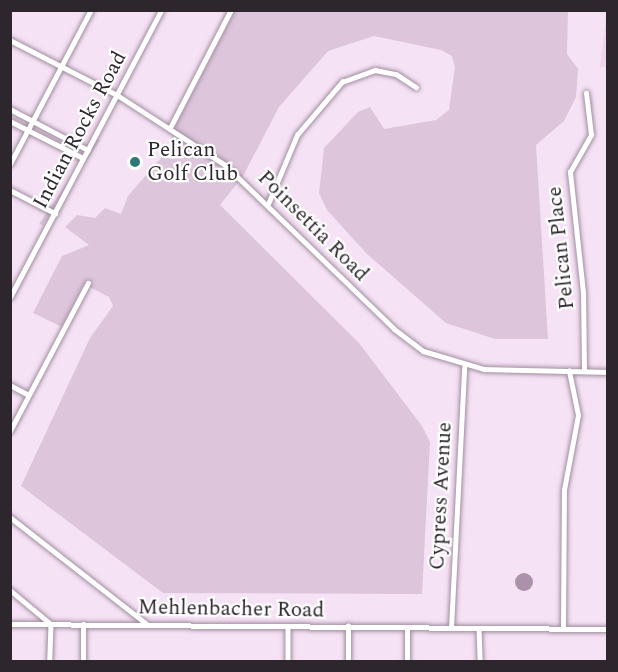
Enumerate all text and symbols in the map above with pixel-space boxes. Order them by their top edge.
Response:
street label: Indian Rocks Road [28,47,132,213]
place label: Pelican Golf Club [147,137,238,187]
marker: Pelican Golf Club [128,155,142,169]
street label: Poinsettia Road [252,165,374,287]
street label: Pelican Place [542,185,580,311]
street label: Cypress Avenue [425,421,457,571]
street label: Mehlenbacher Road [138,595,324,623]

